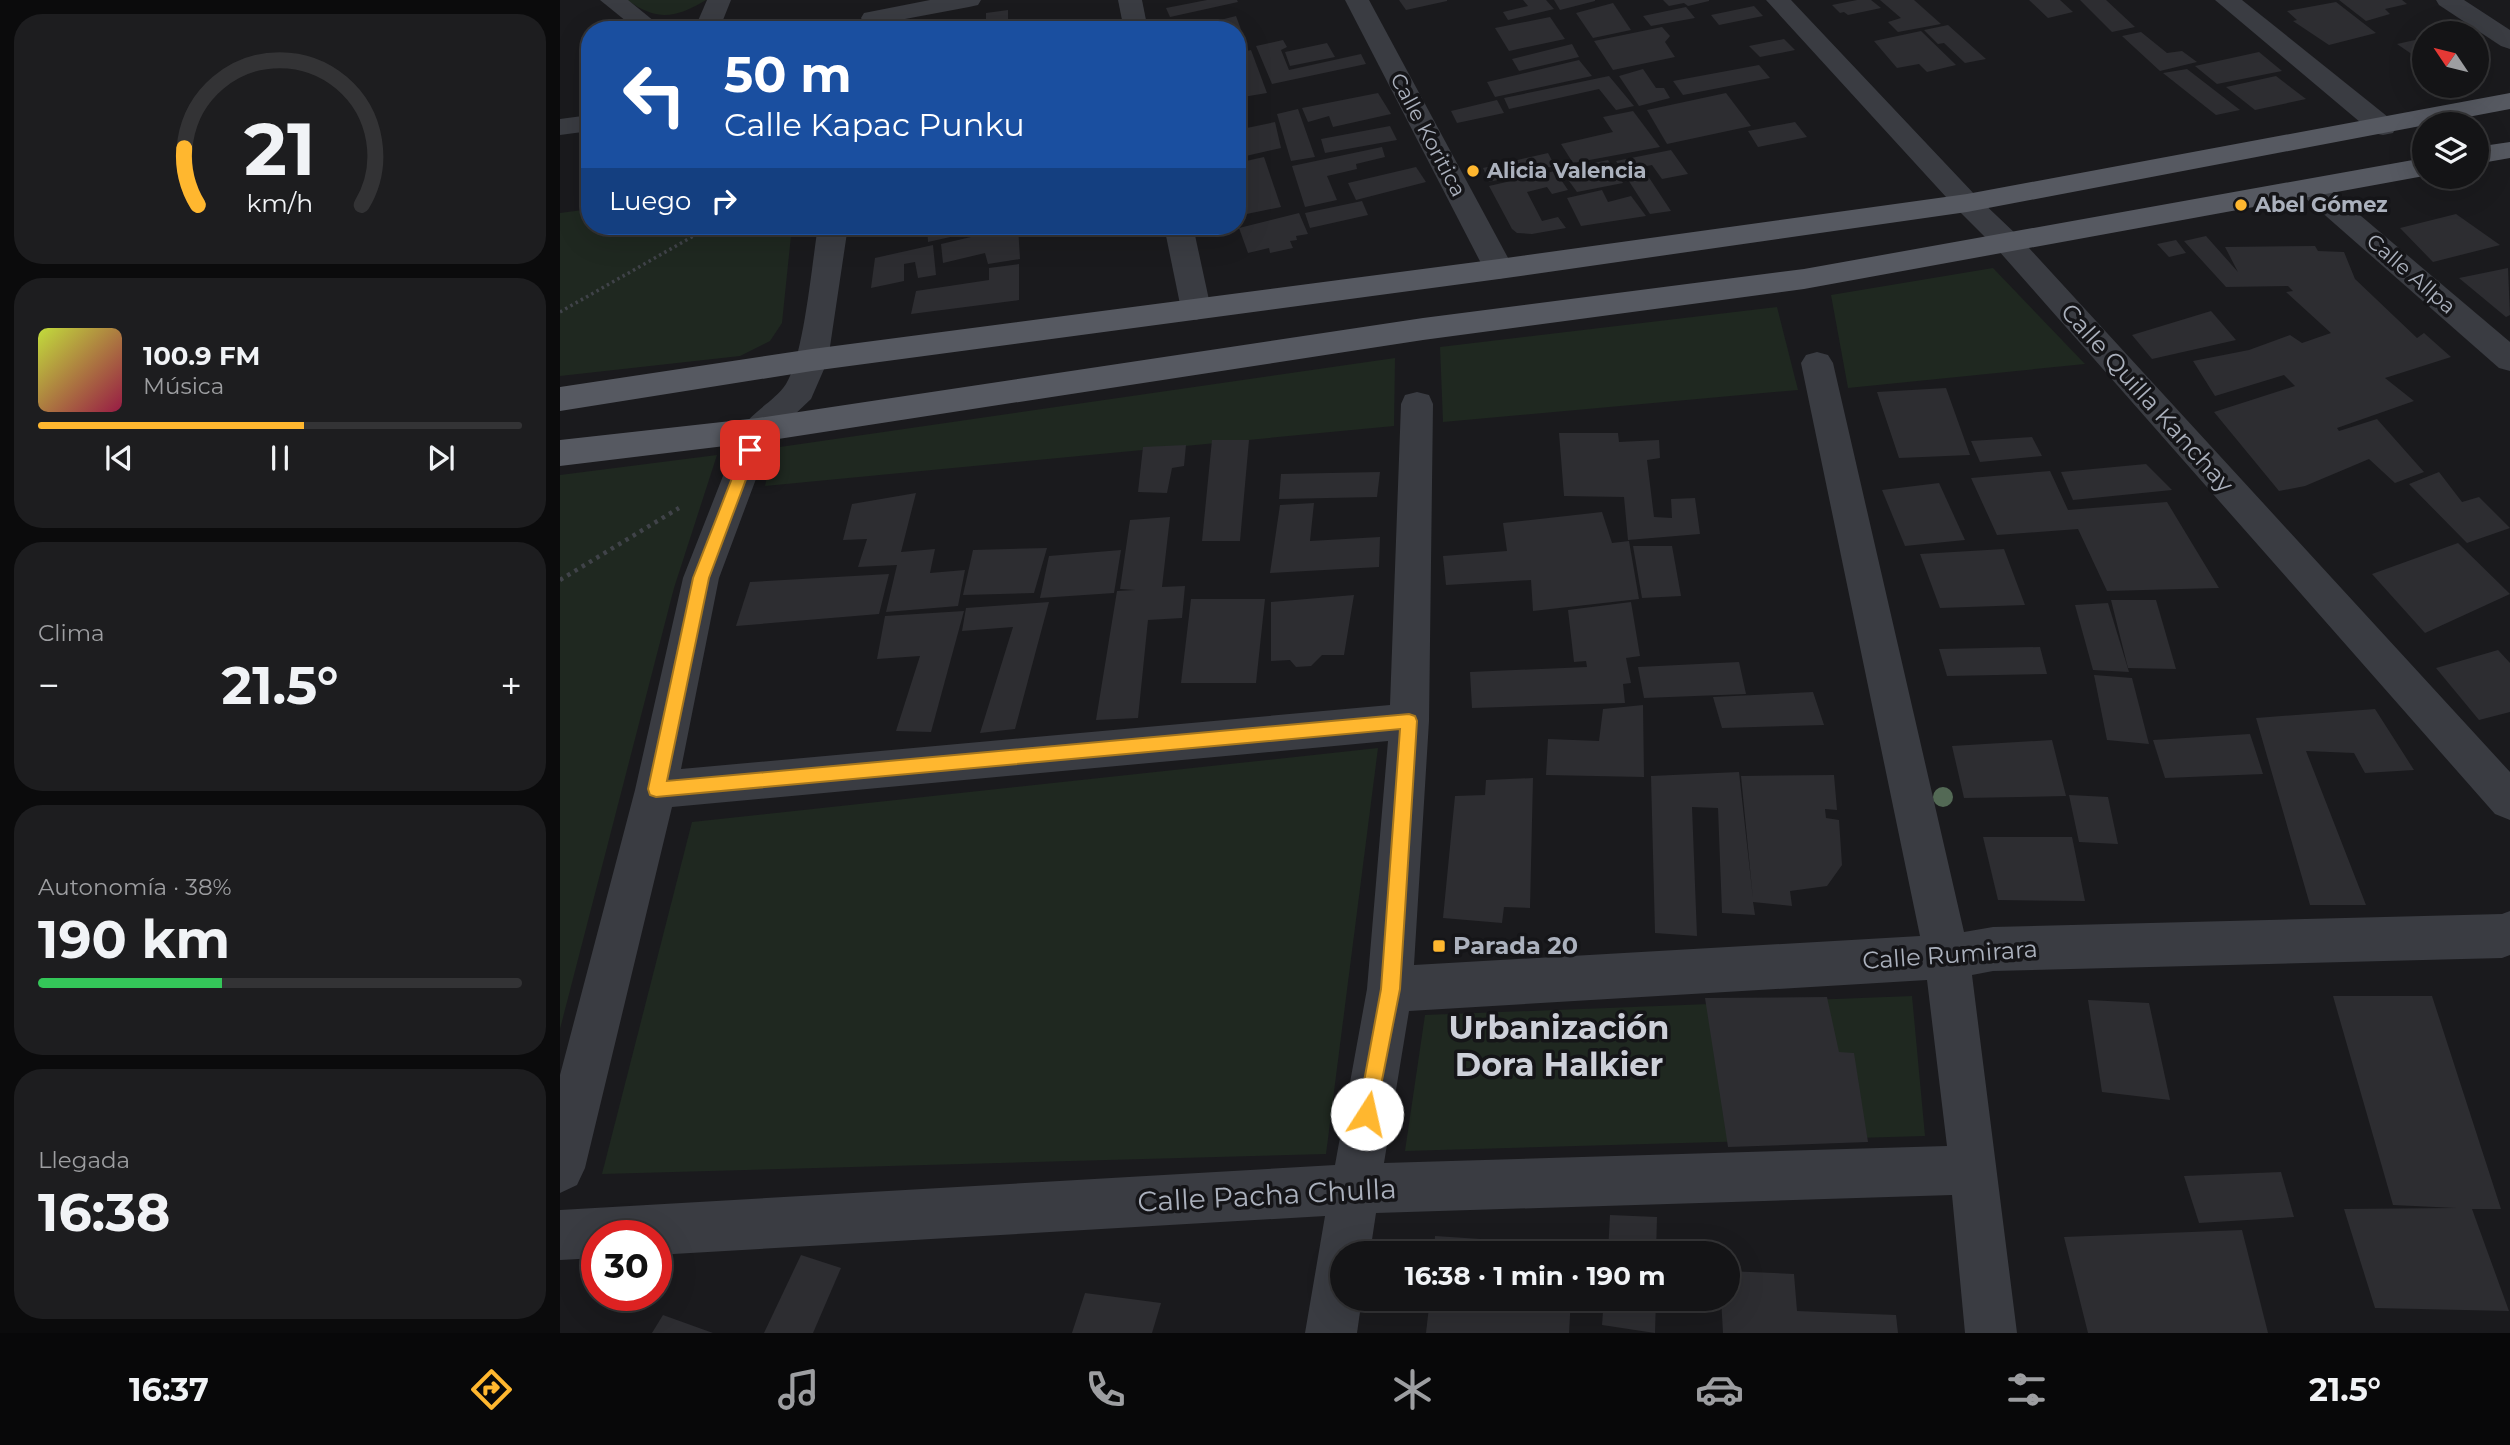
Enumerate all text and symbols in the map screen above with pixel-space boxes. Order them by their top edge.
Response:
north arrow [2412,21,2488,98]
map controls [2412,21,2489,189]
text: 50 m [724,45,852,104]
icon: left [609,49,700,140]
street label: Calle Koritica [1385,69,1471,201]
text: 21 [244,105,316,193]
text: Calle Kapac Punku [724,105,1025,144]
button: layers [2412,112,2489,189]
place label: Alicia Valencia [1486,158,1647,183]
marker: Alicia Valencia [1465,163,1481,179]
icon: right [705,182,743,220]
text: Luego [609,185,691,217]
text: km/h [247,188,313,218]
place label: Abel Gómez [2254,192,2388,217]
marker: Abel Gómez [2233,197,2249,213]
street label: Calle Allpa [2362,228,2461,319]
street label: Calle Quilla Kanchay [2055,297,2240,498]
text: 100.9 FM [143,340,260,372]
text: Música [143,372,224,400]
pin [720,420,780,480]
icon: arrive [731,431,769,469]
icon: previous [100,439,138,477]
icon: pause [261,439,299,477]
icon: next [422,439,460,477]
text: Clima [38,619,105,647]
text: 21.5° [221,654,339,717]
text: − [38,662,60,709]
text: + [500,662,522,709]
text: Autonomía · 38% [38,873,232,901]
text: 190 km [38,908,230,971]
place label: Parada 20 [1453,931,1578,960]
street label: Calle Rumirara [1861,934,2039,975]
marker: Parada 20 [1431,938,1447,954]
district label: Urbanización Dora Halkier [1449,1008,1669,1084]
position arrow [1330,1077,1404,1151]
text: Llegada [38,1146,130,1174]
street label: Calle Pacha Chulla [1137,1171,1397,1219]
text: 16:38 [38,1181,170,1244]
speed limit sign: 30 [581,1220,672,1311]
text: 16:38 · 1 min · 190 m [1405,1260,1665,1292]
icon: directions [467,1365,516,1414]
icon: music [774,1365,823,1414]
icon: phone [1081,1365,1130,1414]
icon: climate [1388,1365,1437,1414]
icon: car [1695,1365,1744,1414]
icon: filters [2002,1365,2051,1414]
text: 16:37 [129,1370,209,1409]
text: 21.5° [2309,1370,2381,1409]

